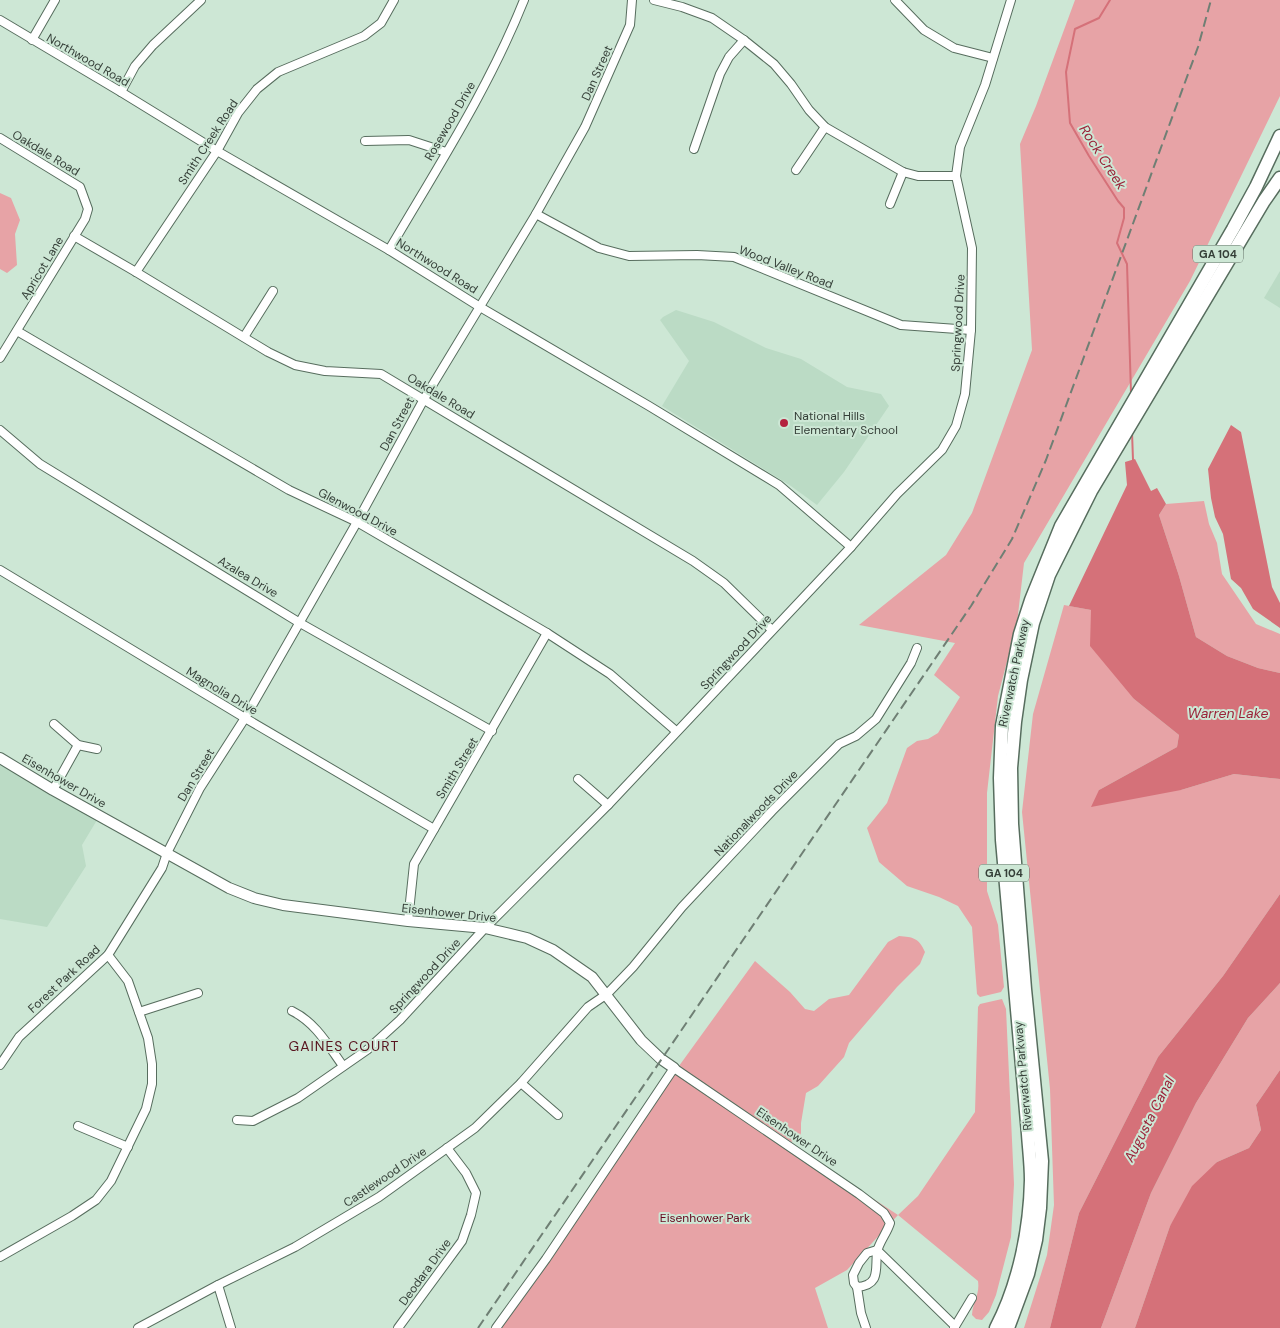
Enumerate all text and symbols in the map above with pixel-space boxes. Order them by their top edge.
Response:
street label: Northwood Road [44,30,132,90]
street label: Dan Street [578,43,616,103]
street label: Rosewood Drive [421,78,479,163]
street label: Smith Creek Road [174,96,242,188]
water label: Rock Creek [1075,121,1131,194]
street label: Oakdale Road [9,127,83,179]
street label: Apricot Lane [17,233,67,303]
street label: Northwood Road [393,235,481,297]
street label: Wood Valley Road [737,242,835,292]
road number: GA 104 [1193,245,1243,262]
street label: Springwood Drive [947,274,969,372]
street label: Oakdale Road [404,370,478,422]
street label: Dan Street [376,394,418,454]
place label: National Hills Elementary School [794,408,898,438]
marker: National Hills Elementary School [778,417,790,429]
street label: Glenwood Drive [315,484,401,540]
street label: Azalea Drive [215,553,281,601]
street label: Springwood Drive [697,611,775,693]
street label: Riverwatch Parkway [995,617,1033,728]
street label: Magnolia Drive [183,663,261,719]
water label: Warren Lake [1188,704,1268,722]
street label: Smith Street [432,734,482,802]
street label: Dan Street [174,745,218,804]
street label: Eisenhower Drive [19,750,109,812]
street label: Nationalwoods Drive [711,766,801,859]
road number: GA 104 [979,864,1029,881]
street label: Eisenhower Drive [401,900,497,926]
street label: Springwood Drive [386,935,464,1017]
street label: Forest Park Road [25,942,103,1016]
street label: Riverwatch Parkway [1010,1020,1036,1131]
district label: GAINES COURT [289,1037,399,1055]
water label: Augusta Canal [1119,1072,1179,1166]
street label: Eisenhower Drive [753,1104,841,1170]
street label: Castlewood Drive [340,1143,430,1211]
park label: Eisenhower Park [660,1210,750,1226]
street label: Deodara Drive [395,1235,455,1309]

